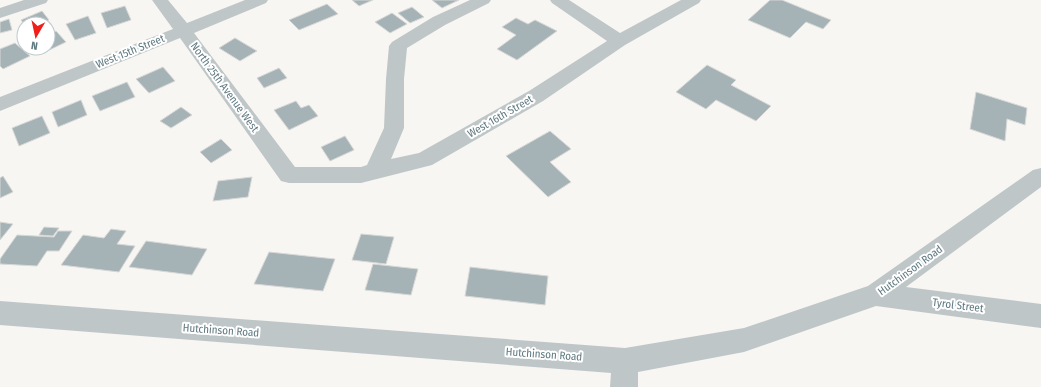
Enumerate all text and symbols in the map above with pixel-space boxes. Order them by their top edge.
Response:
north arrow [16,16,56,56]
street label: West 15th Street [94,32,167,71]
text: N [30,38,39,52]
street label: North 25th Avenue West [188,40,262,135]
street label: West 16th Street [465,92,536,140]
street label: Hutchinson Road [875,243,945,298]
street label: Tyrol Street [932,296,985,315]
street label: Hutchinson Road [182,321,260,340]
street label: Hutchinson Road [505,345,583,364]

